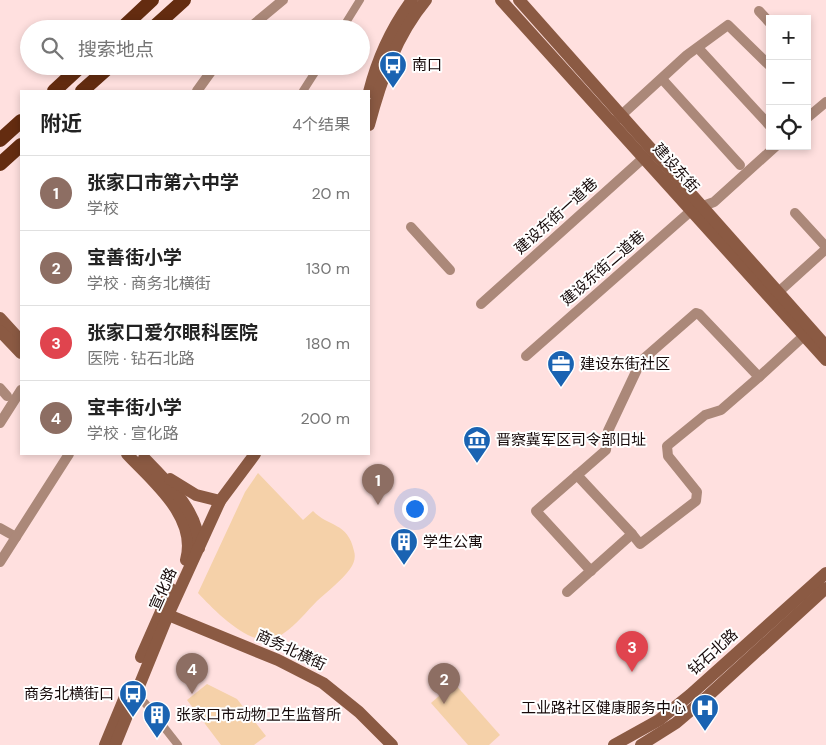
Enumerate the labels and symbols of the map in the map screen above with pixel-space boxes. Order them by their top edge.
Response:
bus stop icon: 南口 [378,50,408,89]
place label: 南口 [412,55,442,75]
street label: 建设东街 [648,139,704,197]
street label: 建设东街一道巷 [510,173,602,259]
street label: 建设东街二道巷 [557,226,649,310]
office icon: 建设东街社区 [546,349,576,388]
place label: 建设东街社区 [580,354,670,374]
museum icon: 晋察冀军区司令部旧址 [462,425,492,464]
place label: 晋察冀军区司令部旧址 [496,430,646,450]
pin: 1 [362,464,394,505]
your location [402,496,428,522]
building icon: 学生公寓 [389,527,419,566]
place label: 学生公寓 [423,532,483,552]
street label: 宣化路 [145,564,181,614]
street label: 钻石北路 [684,624,742,680]
street label: 商务北横街 [253,625,329,675]
pin: 3 [616,631,648,672]
pin: 4 [176,653,208,694]
pin: 2 [428,663,460,704]
bus stop icon: 商务北横街口 [118,679,148,718]
place label: 商务北横街口 [24,684,114,704]
hospital icon: 工业路社区健康服务中心 [690,693,720,732]
place label: 工业路社区健康服务中心 [521,698,686,718]
building icon: 张家口市动物卫生监督所 [142,700,172,739]
place label: 张家口市动物卫生监督所 [176,705,341,725]

